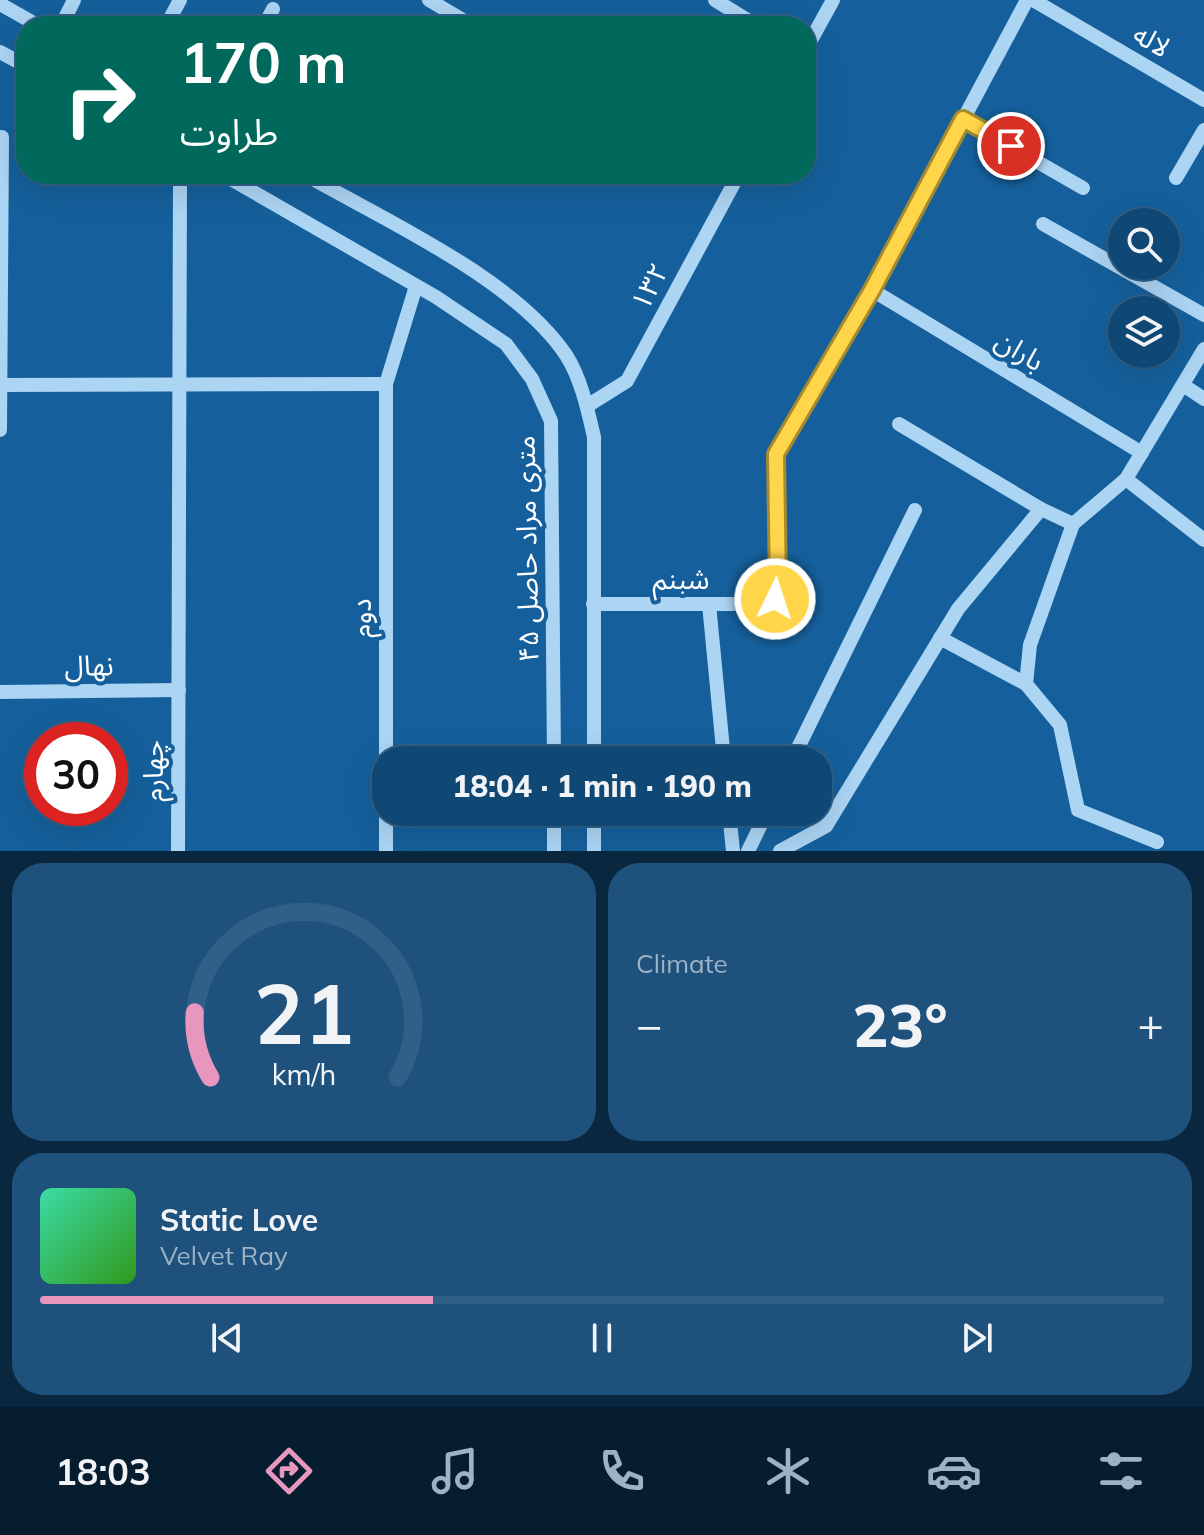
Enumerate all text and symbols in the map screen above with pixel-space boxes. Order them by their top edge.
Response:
street label: لاله [1127,16,1177,64]
text: 170 m [180,27,347,97]
icon: right [48,48,152,152]
text: طراوت [180,109,278,154]
pin [977,112,1045,180]
icon: arrive [989,124,1033,168]
map controls [1108,208,1180,368]
button: search [1108,208,1180,280]
street label: ۱۳۲ [622,257,676,315]
button: layers [1108,296,1180,368]
street label: باران [989,322,1051,378]
street label: ۴۵ متری مراد حاصل [507,435,545,663]
position arrow [733,557,817,641]
street label: شبنم [653,561,709,601]
street label: دوم [343,598,382,638]
street label: نهال [64,647,114,683]
speed limit sign: 30 [24,722,128,826]
street label: چهارم [135,740,174,802]
text: 18:04 · 1 min · 190 m [452,767,752,805]
text: Climate [636,947,728,980]
text: 21 [254,960,354,1065]
text: 23° [852,987,948,1062]
text: − [636,997,662,1052]
text: + [1138,997,1164,1052]
text: km/h [272,1056,336,1092]
text: Static Love [160,1201,318,1239]
text: Velvet Ray [160,1239,288,1272]
icon: previous [205,1316,249,1360]
icon: pause [580,1316,624,1360]
icon: next [955,1316,999,1360]
icon: directions [261,1443,317,1499]
icon: music [427,1443,483,1499]
icon: phone [594,1443,650,1499]
icon: climate [760,1443,816,1499]
icon: car [926,1443,982,1499]
icon: filters [1093,1443,1149,1499]
text: 18:03 [55,1449,151,1494]

